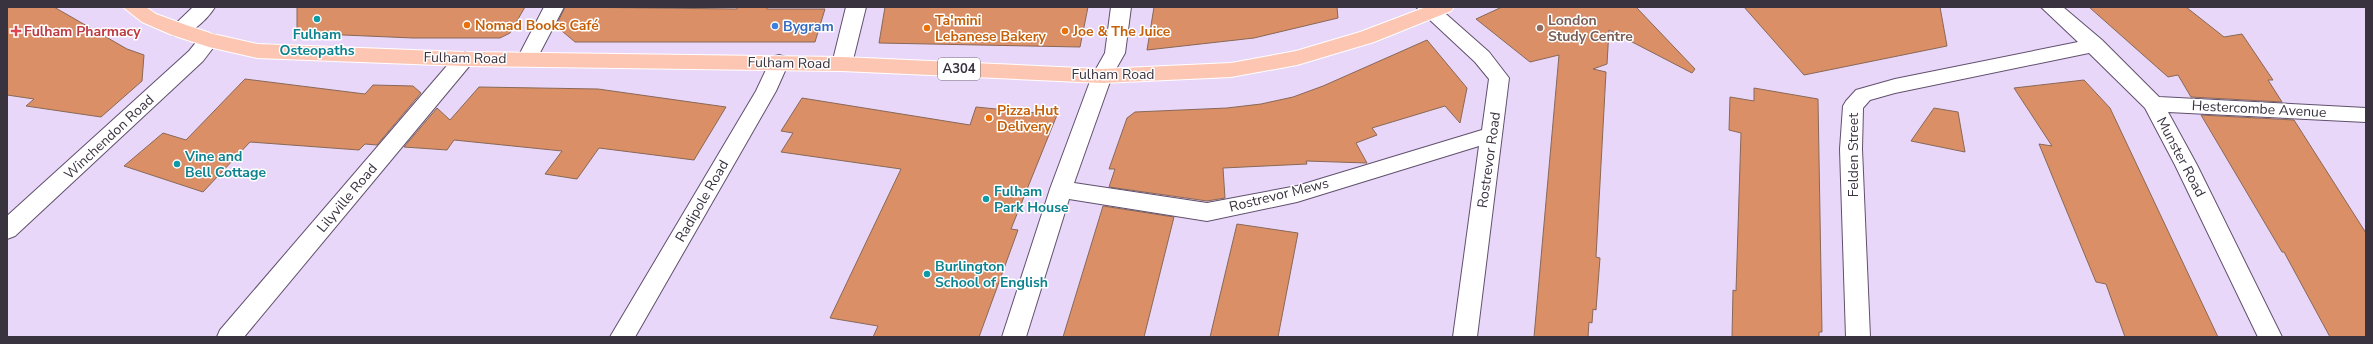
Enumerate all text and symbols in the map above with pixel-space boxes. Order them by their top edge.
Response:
place label: Ta'mini Lebanese Bakery [935,11,1047,46]
place label: London Study Centre [1548,11,1633,46]
marker: Fulham Osteopaths [312,14,322,24]
place label: Nomad Books Café [475,16,599,35]
place label: Bygram [783,17,834,36]
marker: Nomad Books Café [462,20,472,30]
marker: Bygram [770,21,780,31]
place label: Fulham Pharmacy [24,22,141,41]
place label: Joe & The Juice [1072,22,1171,41]
marker: Ta'mini Lebanese Bakery [922,23,932,33]
marker: London Study Centre [1535,23,1545,33]
place label: Fulham Osteopaths [279,25,355,60]
marker: Fulham Pharmacy [11,26,21,36]
marker: Joe & The Juice [1060,26,1070,36]
street label: Fulham Road [423,48,507,68]
street label: Fulham Road [747,53,831,73]
road number: A304 [938,58,980,80]
street label: Fulham Road [1071,65,1155,84]
street label: Winchendon Road [60,90,158,184]
street label: Hestercombe Avenue [2191,96,2327,122]
place label: Pizza Hut Delivery [997,101,1059,136]
street label: Rostrevor Road [1473,111,1505,209]
marker: Pizza Hut Delivery [984,113,994,123]
street label: Felden Street [1844,113,1863,197]
street label: Munster Road [2152,114,2210,200]
place label: Vine and Bell Cottage [184,147,266,182]
street label: Radipole Road [671,156,733,246]
marker: Vine and Bell Cottage [172,159,182,169]
street label: Lilyville Road [313,159,381,237]
street label: Rostrevor Mews [1227,173,1331,217]
place label: Fulham Park House [994,182,1069,217]
marker: Fulham Park House [981,194,991,204]
place label: Burlington School of English [935,257,1048,292]
marker: Burlington School of English [922,269,932,279]

